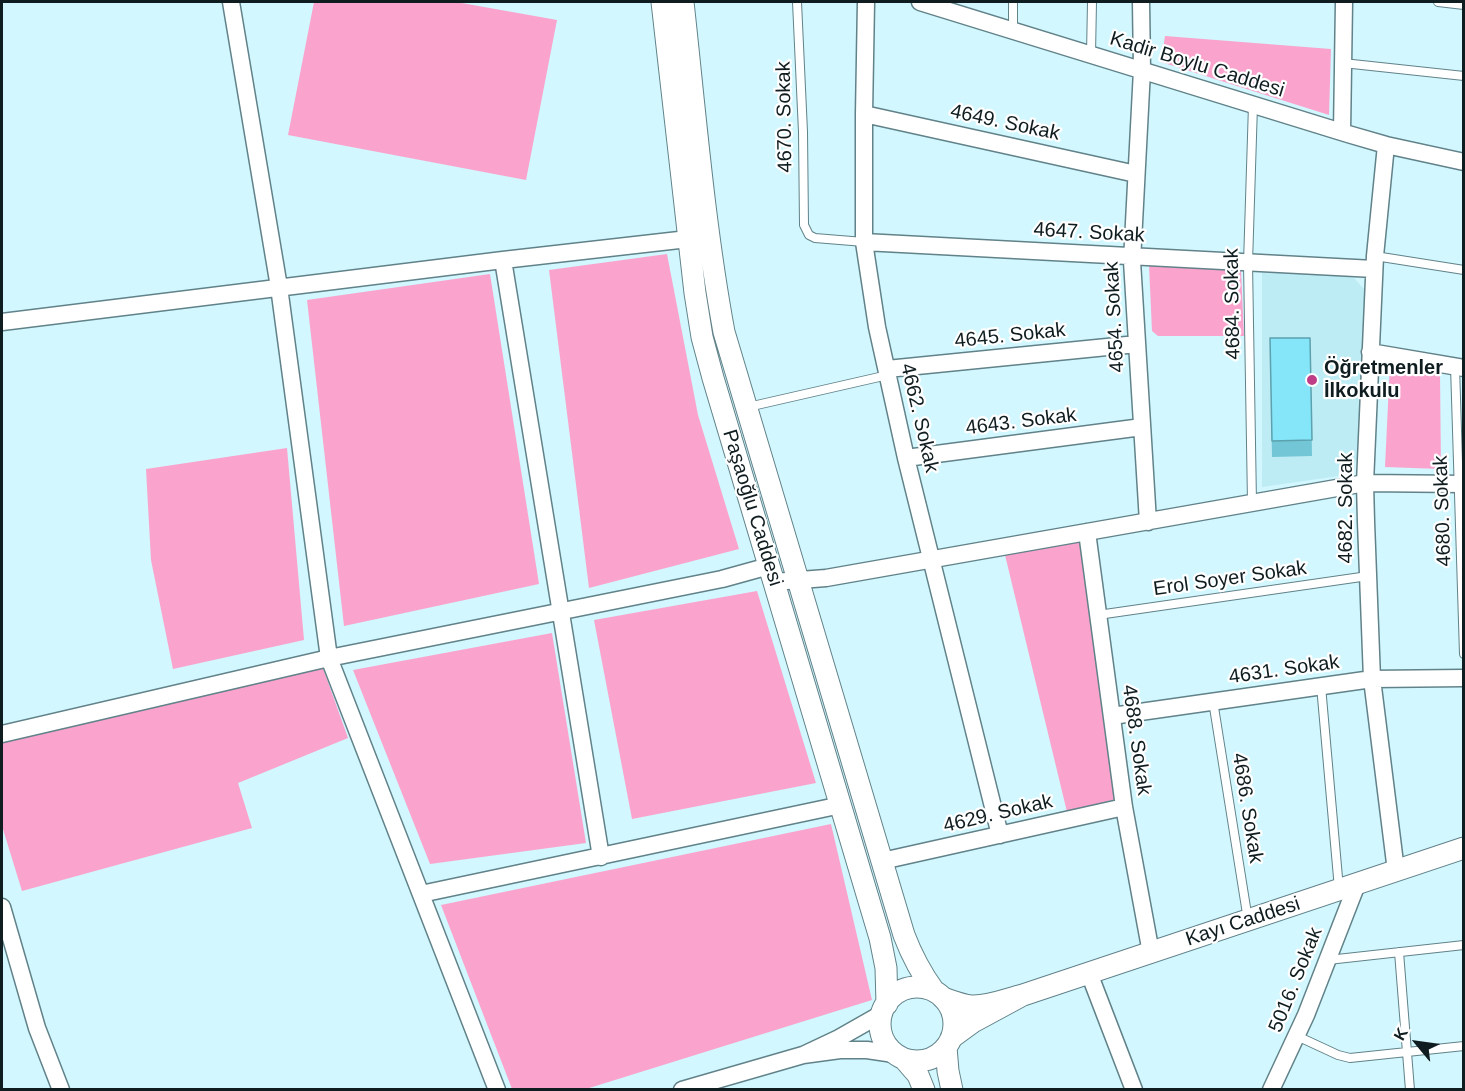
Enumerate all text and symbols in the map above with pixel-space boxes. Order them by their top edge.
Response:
street label: Kadir Boylu Caddesi [1107,27,1287,103]
street label: 4670. Sokak [772,61,798,173]
street label: 4649. Sokak [948,100,1062,146]
street label: 4647. Sokak [1033,218,1145,248]
street label: 4684. Sokak [1220,248,1246,360]
street label: 4654. Sokak [1100,261,1130,373]
street label: 4645. Sokak [953,318,1067,354]
place label: Öğretmenler İlkokulu [1324,356,1443,403]
street label: 4662. Sokak [895,361,943,475]
marker: Öğretmenler İlkokulu [1305,373,1319,387]
street label: 4643. Sokak [964,403,1078,441]
street label: Paşaoğlu Caddesi [717,427,787,589]
street label: 4682. Sokak [1334,452,1358,564]
street label: 4680. Sokak [1429,455,1457,567]
street label: Erol Soyer Sokak [1152,556,1308,602]
street label: 4631. Sokak [1227,650,1341,690]
street label: 4688. Sokak [1116,683,1156,797]
street label: 4686. Sokak [1226,751,1268,865]
street label: 4629. Sokak [941,790,1055,838]
street label: Kayı Caddesi [1183,892,1303,952]
street label: 5016. Sokak [1264,924,1328,1036]
north arrow [1387,1013,1447,1073]
text: K [1391,1025,1411,1043]

